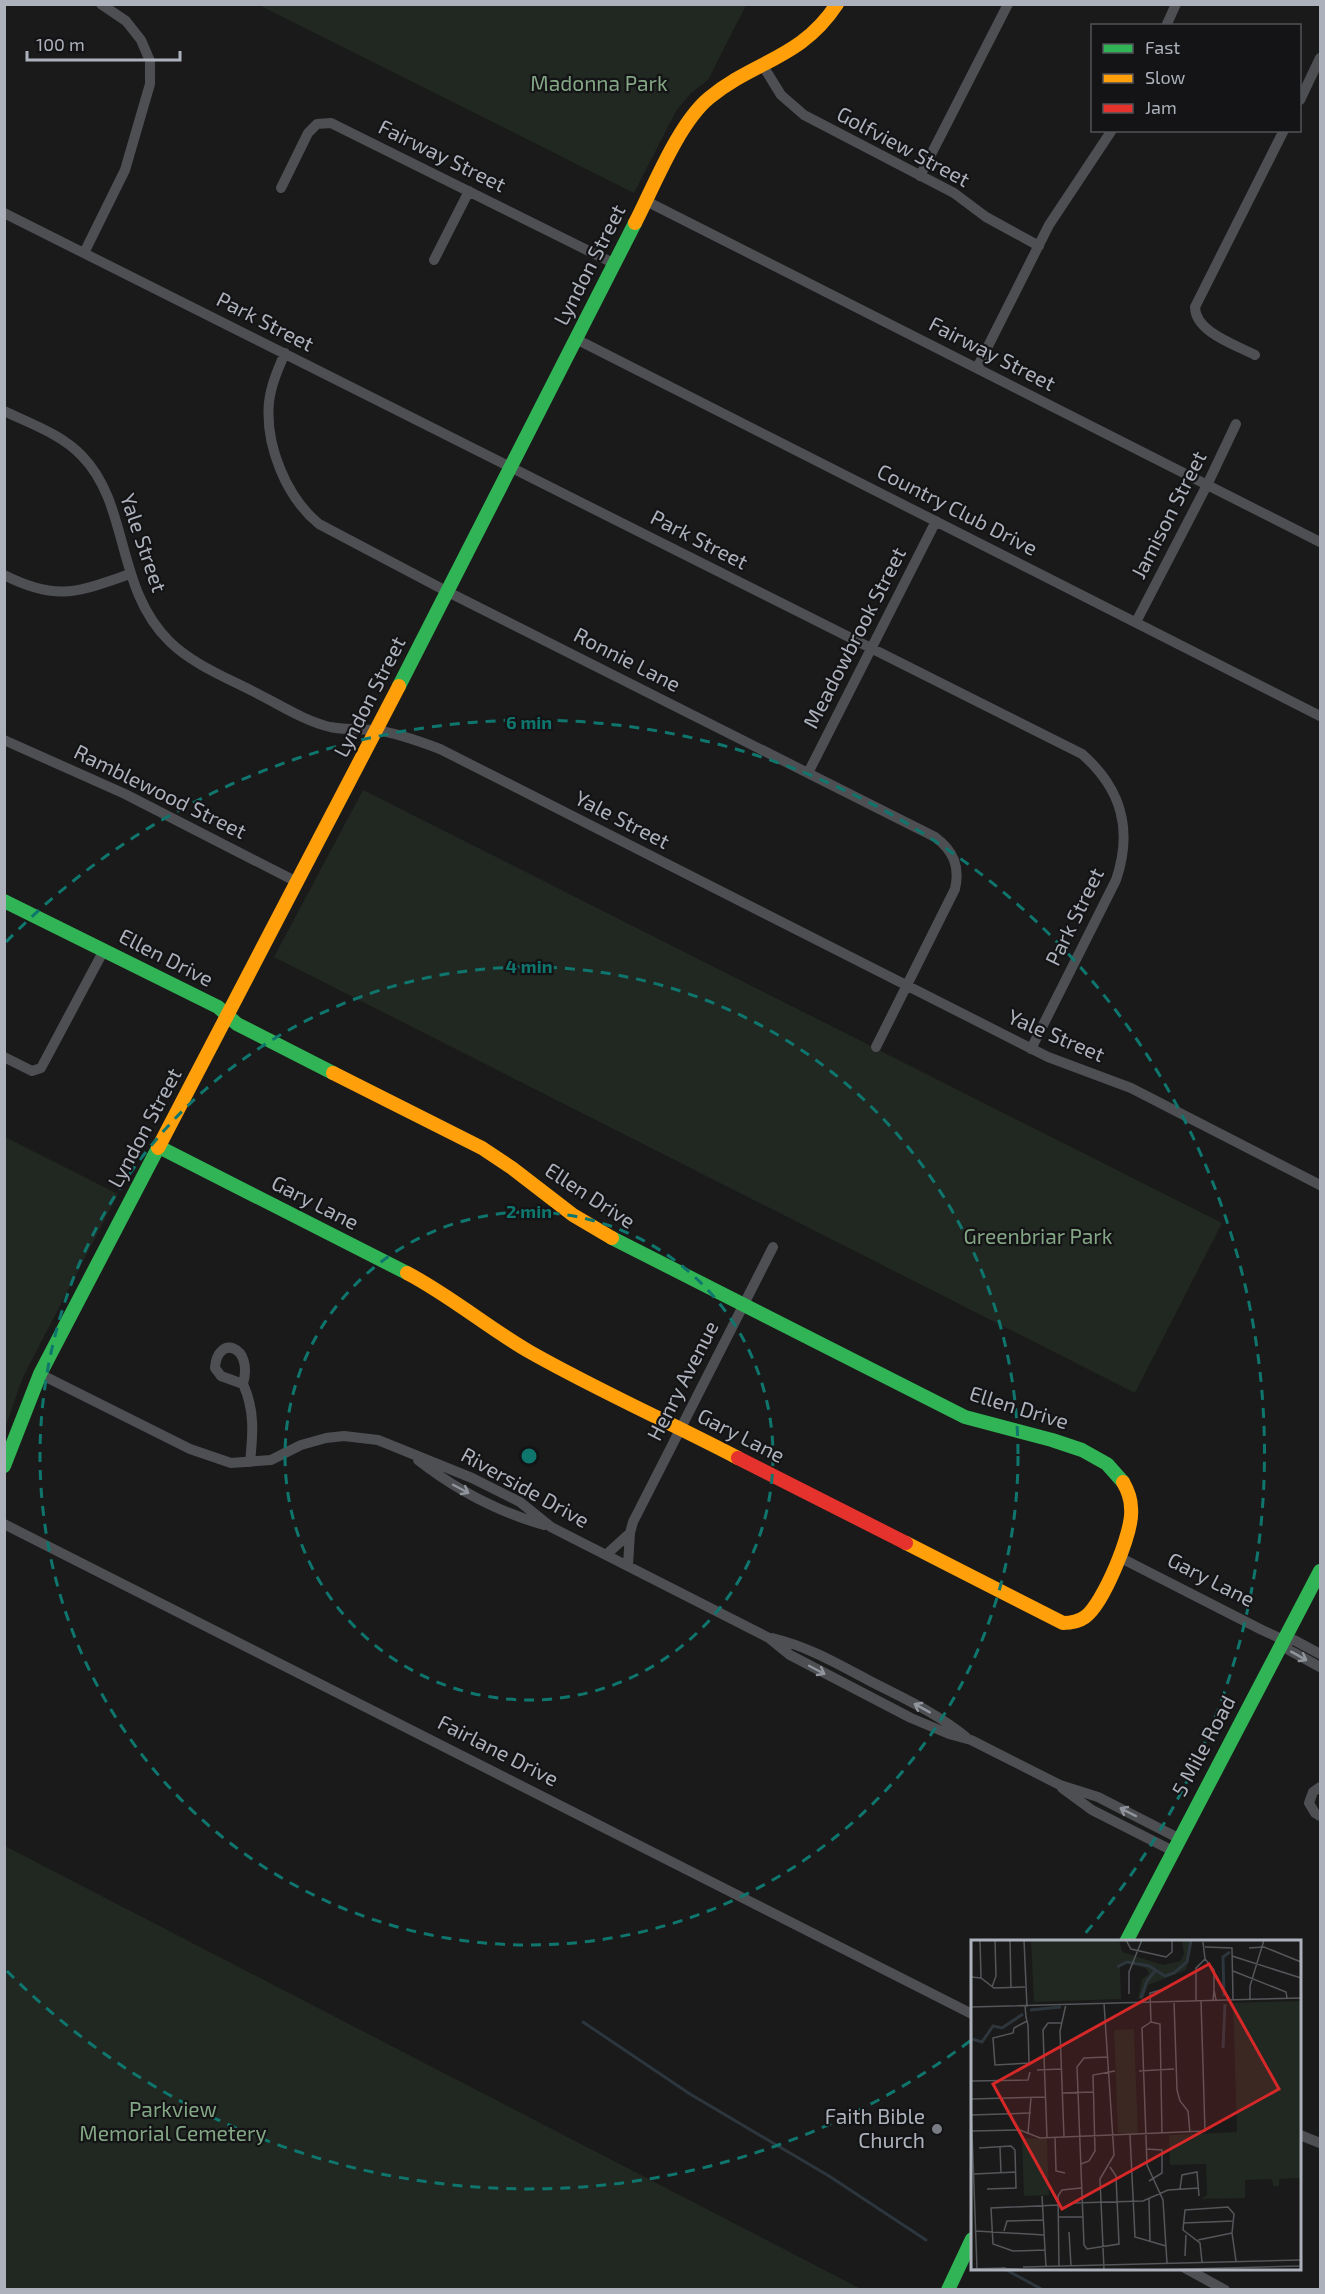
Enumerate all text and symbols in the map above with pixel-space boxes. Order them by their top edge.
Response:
scale bar [27,24,180,62]
legend [1091,24,1301,132]
text: 100 m [36,33,85,55]
text: Fast [1145,36,1180,58]
text: Slow [1145,66,1186,88]
park label: Madonna Park [530,70,668,95]
text: Jam [1145,96,1177,118]
street label: Golfview Street [833,100,974,191]
street label: Fairway Street [375,113,510,196]
street label: Lyndon Street [548,200,630,329]
street label: Park Street [213,286,318,356]
street label: Fairway Street [925,310,1060,395]
street label: Jamison Street [1125,446,1211,582]
street label: Country Club Drive [873,457,1042,560]
street label: Yale Street [116,490,173,595]
street label: Park Street [647,504,752,574]
street label: Meadowbrook Street [797,543,910,732]
street label: Ronnie Lane [570,621,685,696]
street label: Lyndon Street [328,632,410,761]
text: 6 min [506,711,552,733]
street label: Ramblewood Street [70,738,251,843]
street label: Yale Street [571,784,674,853]
street label: Park Street [1039,863,1108,969]
street label: Ellen Drive [115,922,218,991]
text: 4 min [506,955,553,977]
street label: Yale Street [1004,1003,1109,1066]
street label: Lyndon Street [102,1063,186,1191]
street label: Ellen Drive [541,1156,641,1233]
street label: Gary Lane [268,1169,363,1234]
text: 2 min [506,1200,552,1222]
park label: Greenbriar Park [964,1223,1113,1248]
street label: Henry Avenue [641,1316,723,1444]
street label: Ellen Drive [967,1380,1072,1433]
street label: Gary Lane [694,1402,789,1467]
street label: Riverside Drive [457,1441,594,1532]
centre of rings [519,1446,539,1466]
one-way arrow [452,1484,470,1495]
street label: Gary Lane [1164,1546,1259,1611]
one-way arrow [1290,1651,1308,1662]
one-way arrow [808,1665,826,1676]
street label: 5 Mile Road [1166,1691,1240,1800]
one-way arrow [914,1702,931,1714]
street label: Fairlane Drive [434,1709,563,1791]
one-way arrow [1119,1806,1137,1817]
inset map [971,1940,1301,2270]
park label: Parkview Memorial Cemetery [79,2096,267,2145]
place label: Faith Bible Church [825,2103,925,2152]
marker: Faith Bible Church [930,2122,944,2136]

